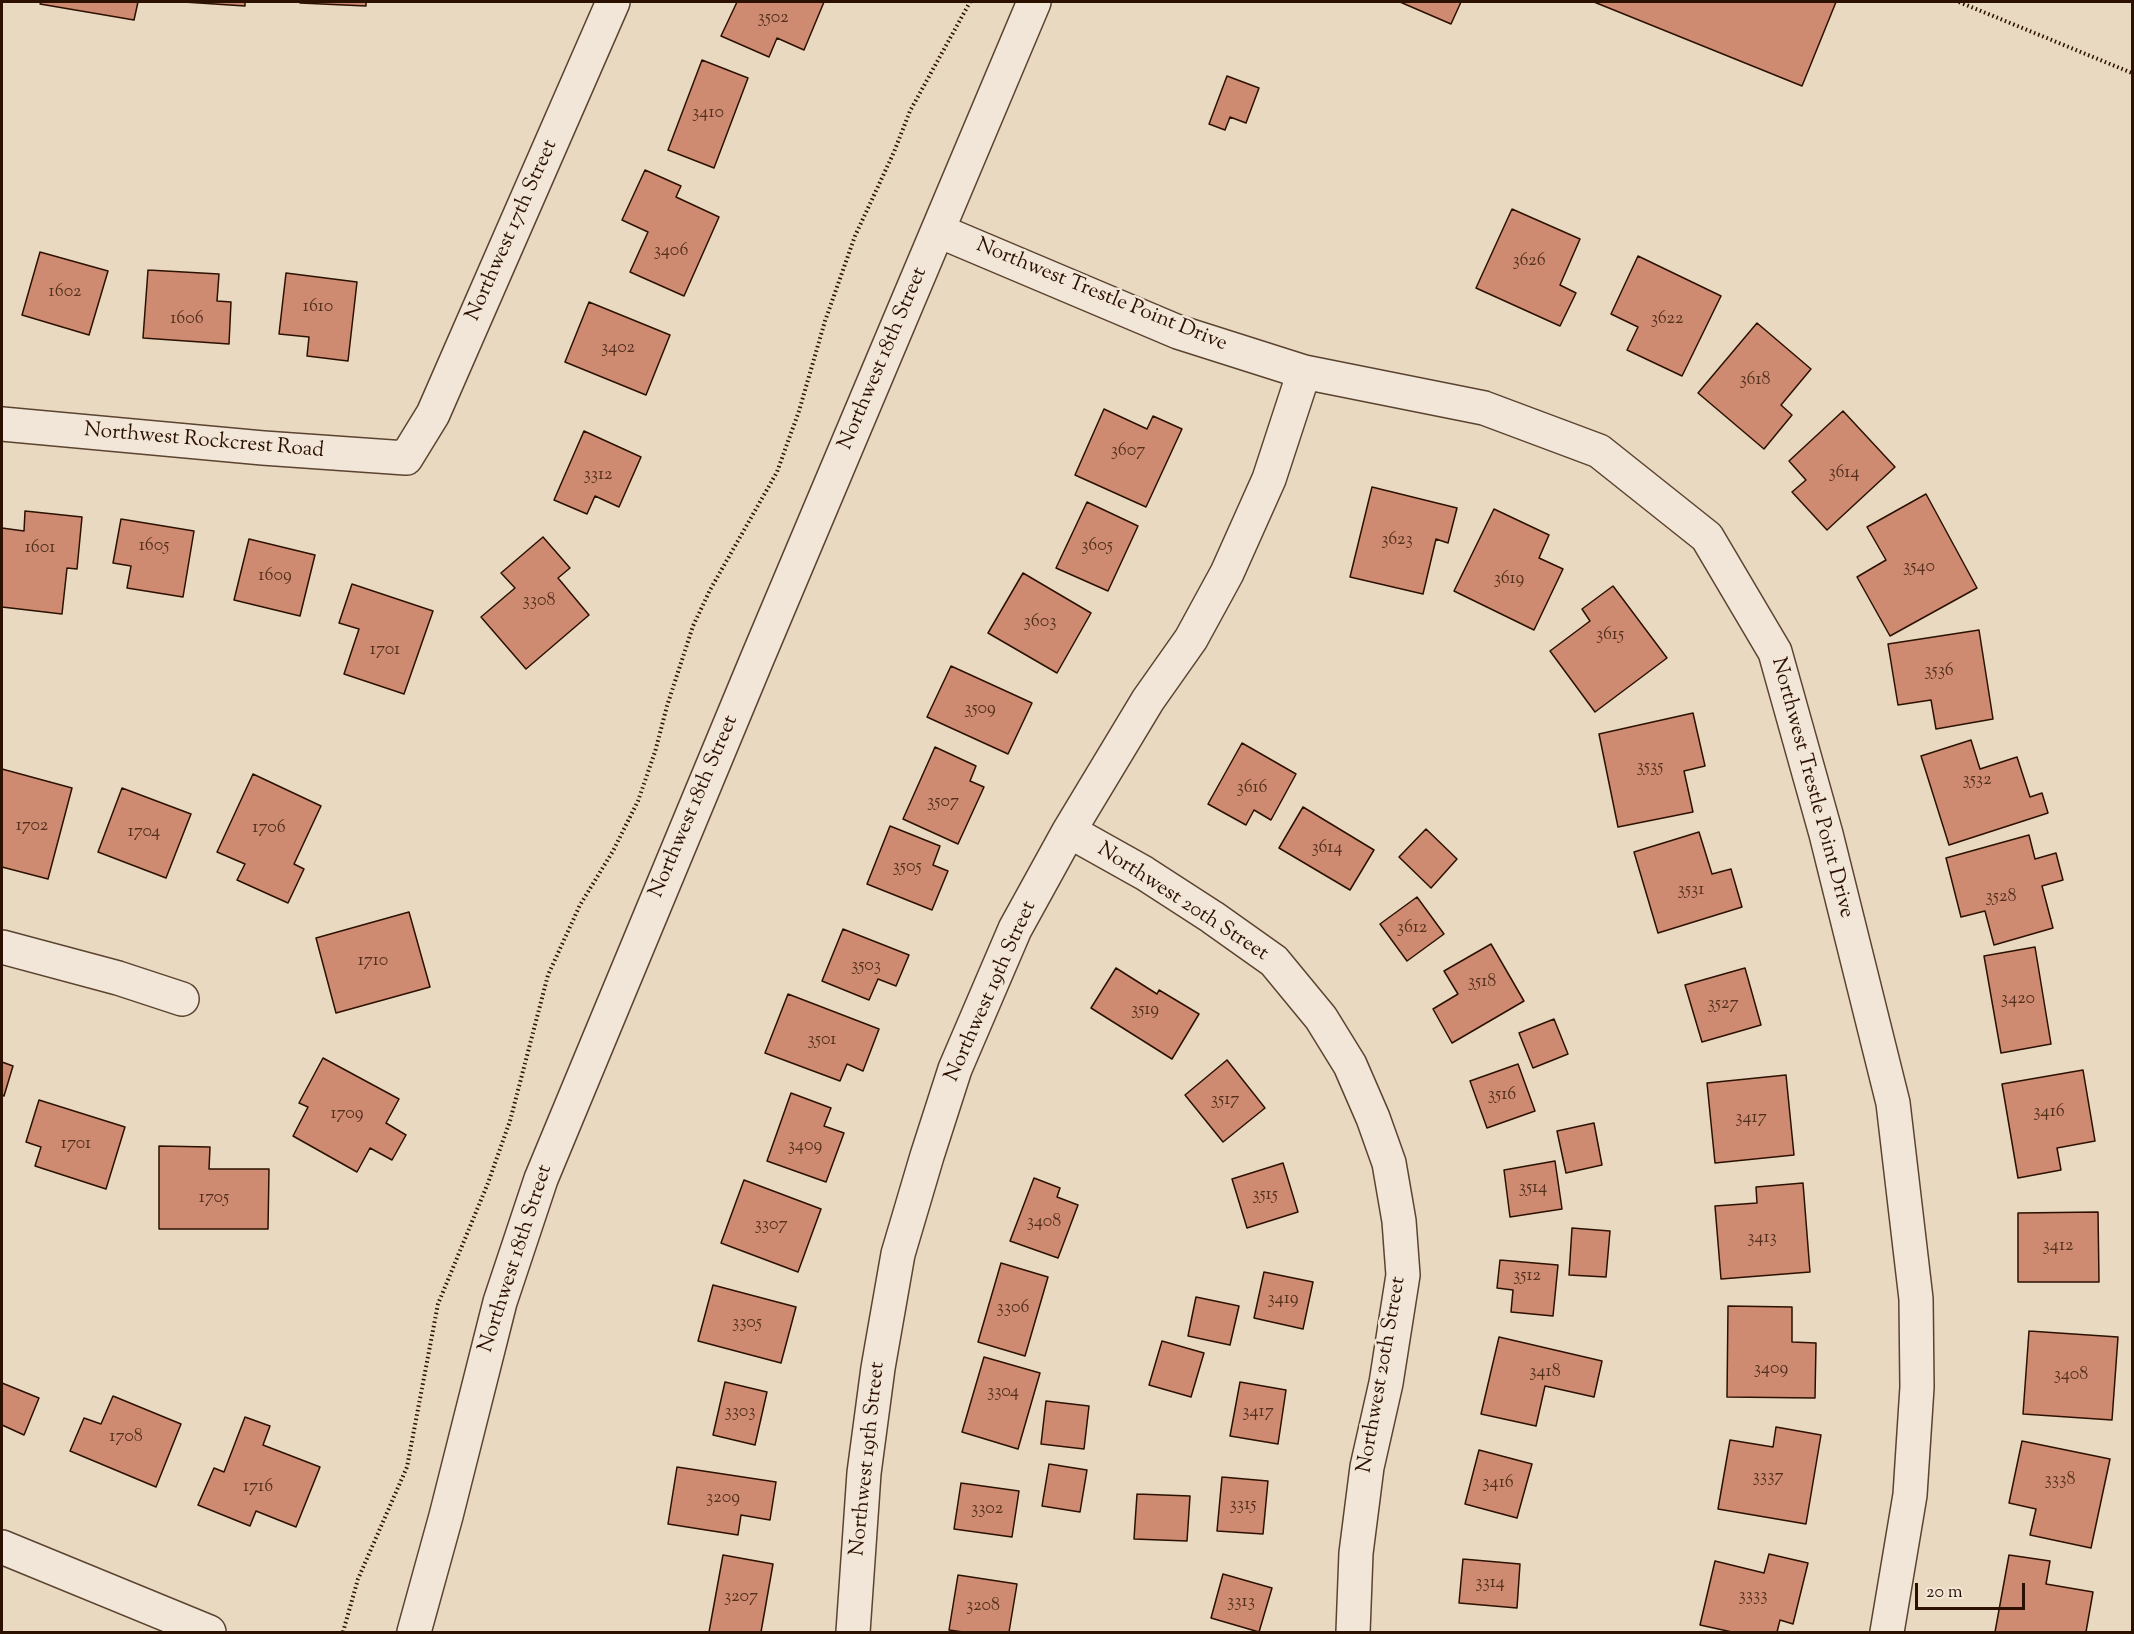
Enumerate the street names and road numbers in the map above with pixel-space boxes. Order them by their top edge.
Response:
street label: Northwest 17th Street [462,136,564,326]
street label: Northwest Trestle Point Drive [972,234,1230,358]
street label: Northwest 18th Street [834,264,934,454]
street label: Northwest Rockcrest Road [83,419,325,465]
street label: Northwest Trestle Point Drive [1764,655,1858,921]
street label: Northwest 18th Street [645,712,745,902]
street label: Northwest 20th Street [1092,838,1272,968]
street label: Northwest 19th Street [941,898,1043,1086]
street label: Northwest 18th Street [475,1162,559,1356]
street label: Northwest 20th Street [1353,1275,1413,1475]
street label: Northwest 19th Street [846,1361,892,1557]

